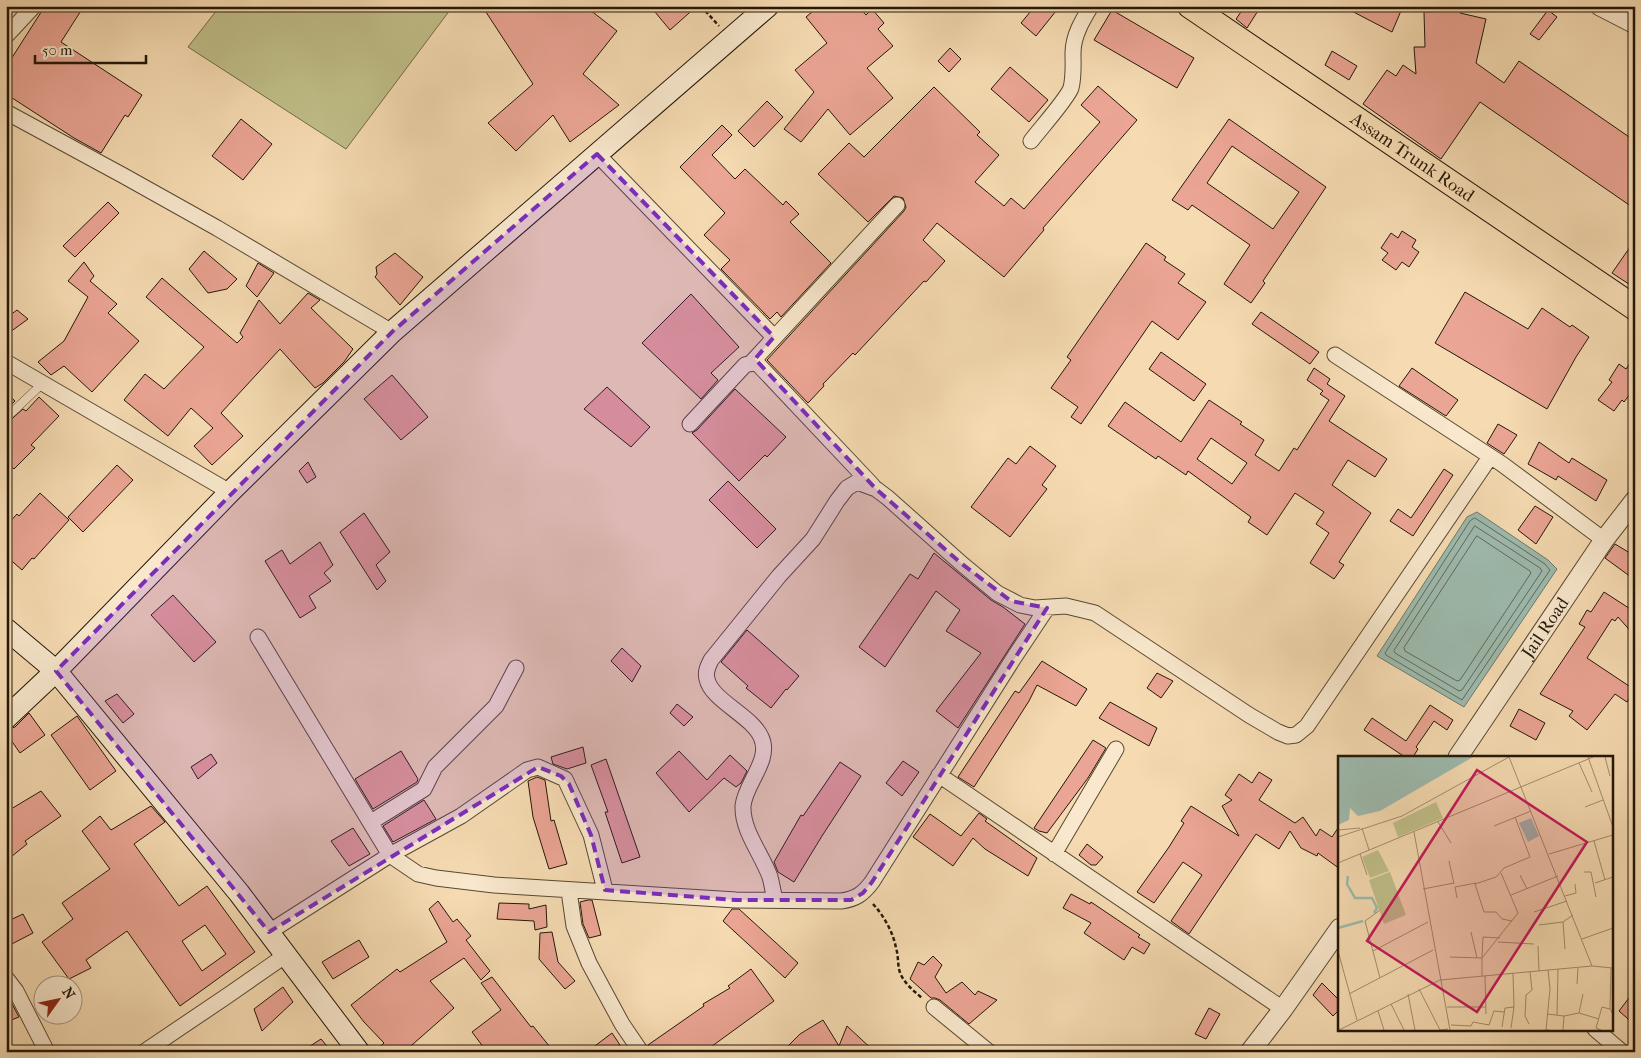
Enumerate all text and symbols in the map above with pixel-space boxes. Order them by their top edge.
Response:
scale bar [35,32,146,64]
text: 50 m [42,41,73,59]
street label: Assam Trunk Road [1346,107,1478,206]
street label: Jail Road [1516,593,1573,664]
inset map [1338,756,1614,1030]
north arrow [32,976,82,1026]
text: N [58,984,79,1003]

